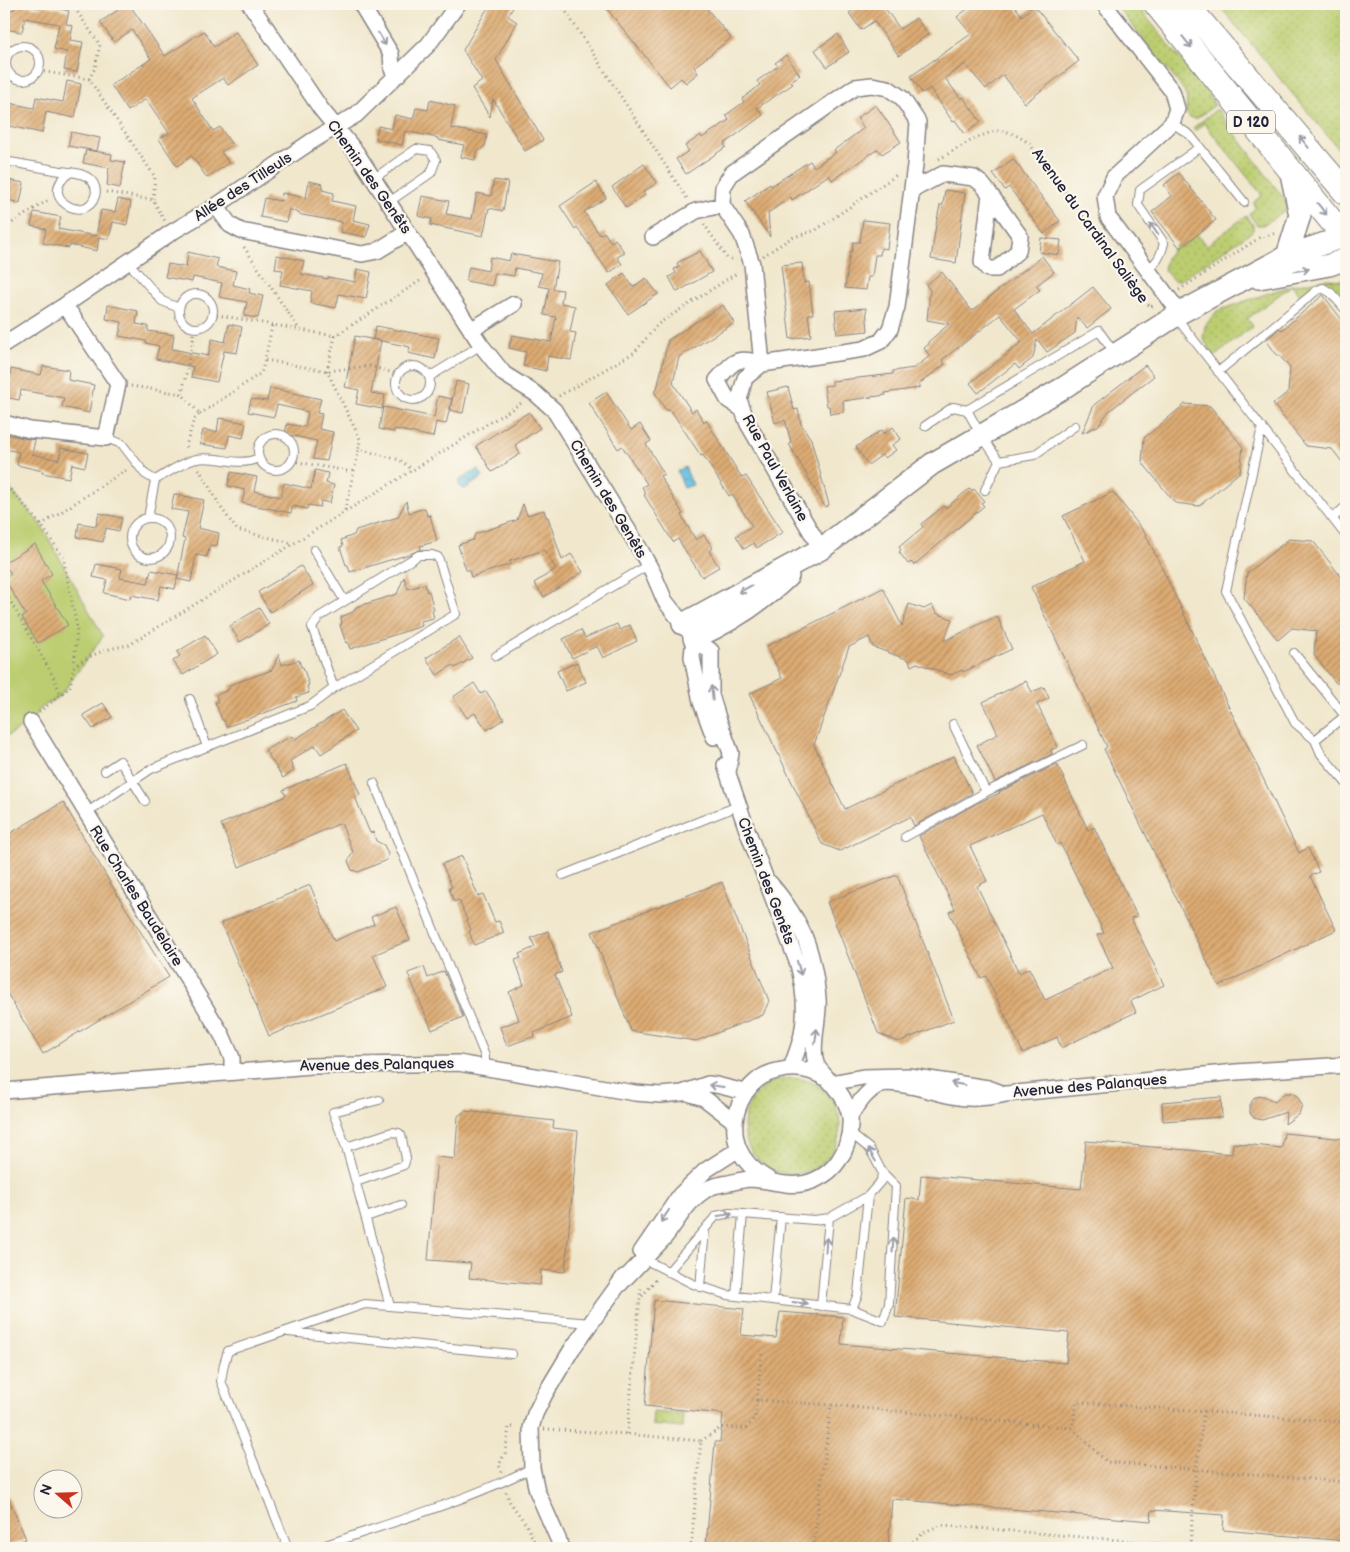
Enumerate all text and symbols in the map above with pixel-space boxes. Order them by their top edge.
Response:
one-way arrow [377,32,387,46]
one-way arrow [1181,35,1192,48]
road number: D 120 [1227,110,1275,134]
street label: Chemin des Genêts [323,116,416,238]
one-way arrow [1299,136,1310,149]
street label: Avenue du Cardinal Saliège [1027,145,1153,307]
street label: Allée des Tilleuls [191,148,296,226]
one-way arrow [1317,202,1328,215]
one-way arrow [1149,222,1159,236]
one-way arrow [1293,265,1309,275]
street label: Rue Paul Verlaine [738,411,812,525]
street label: Chemin des Genêts [565,436,651,562]
one-way arrow [738,585,752,595]
one-way arrow [708,685,717,701]
street label: Chemin des Genêts [733,815,799,948]
street label: Rue Charles Baudelaire [85,822,187,970]
one-way arrow [794,960,804,976]
one-way arrow [811,1029,821,1045]
street label: Avenue des Palanques [300,1054,455,1076]
street label: Avenue des Palanques [1012,1070,1168,1102]
one-way arrow [950,1079,966,1089]
one-way arrow [708,1081,724,1091]
one-way arrow [867,1148,877,1162]
one-way arrow [660,1209,670,1223]
one-way arrow [717,1209,733,1219]
one-way arrow [821,1237,830,1253]
one-way arrow [888,1237,897,1253]
one-way arrow [791,1298,807,1308]
north arrow [32,1470,82,1520]
text: N [36,1482,56,1498]

